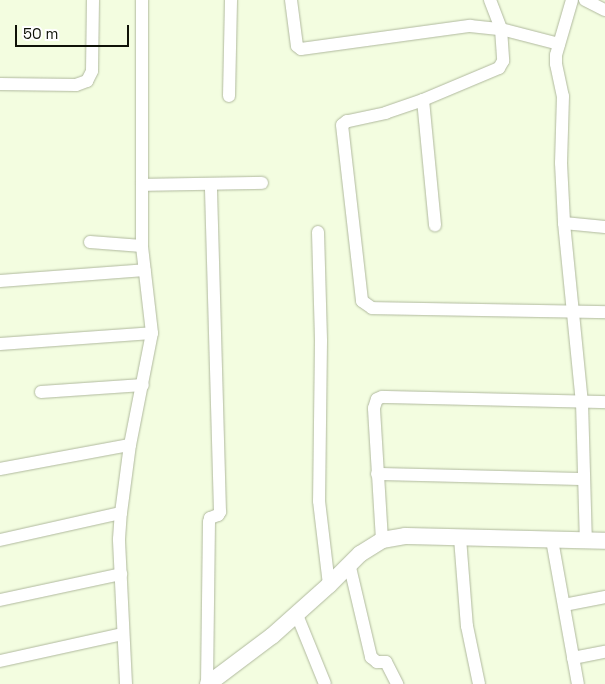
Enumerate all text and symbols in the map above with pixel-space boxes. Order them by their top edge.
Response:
scale bar [18,15,131,47]
text: 50 m [23,24,58,43]

